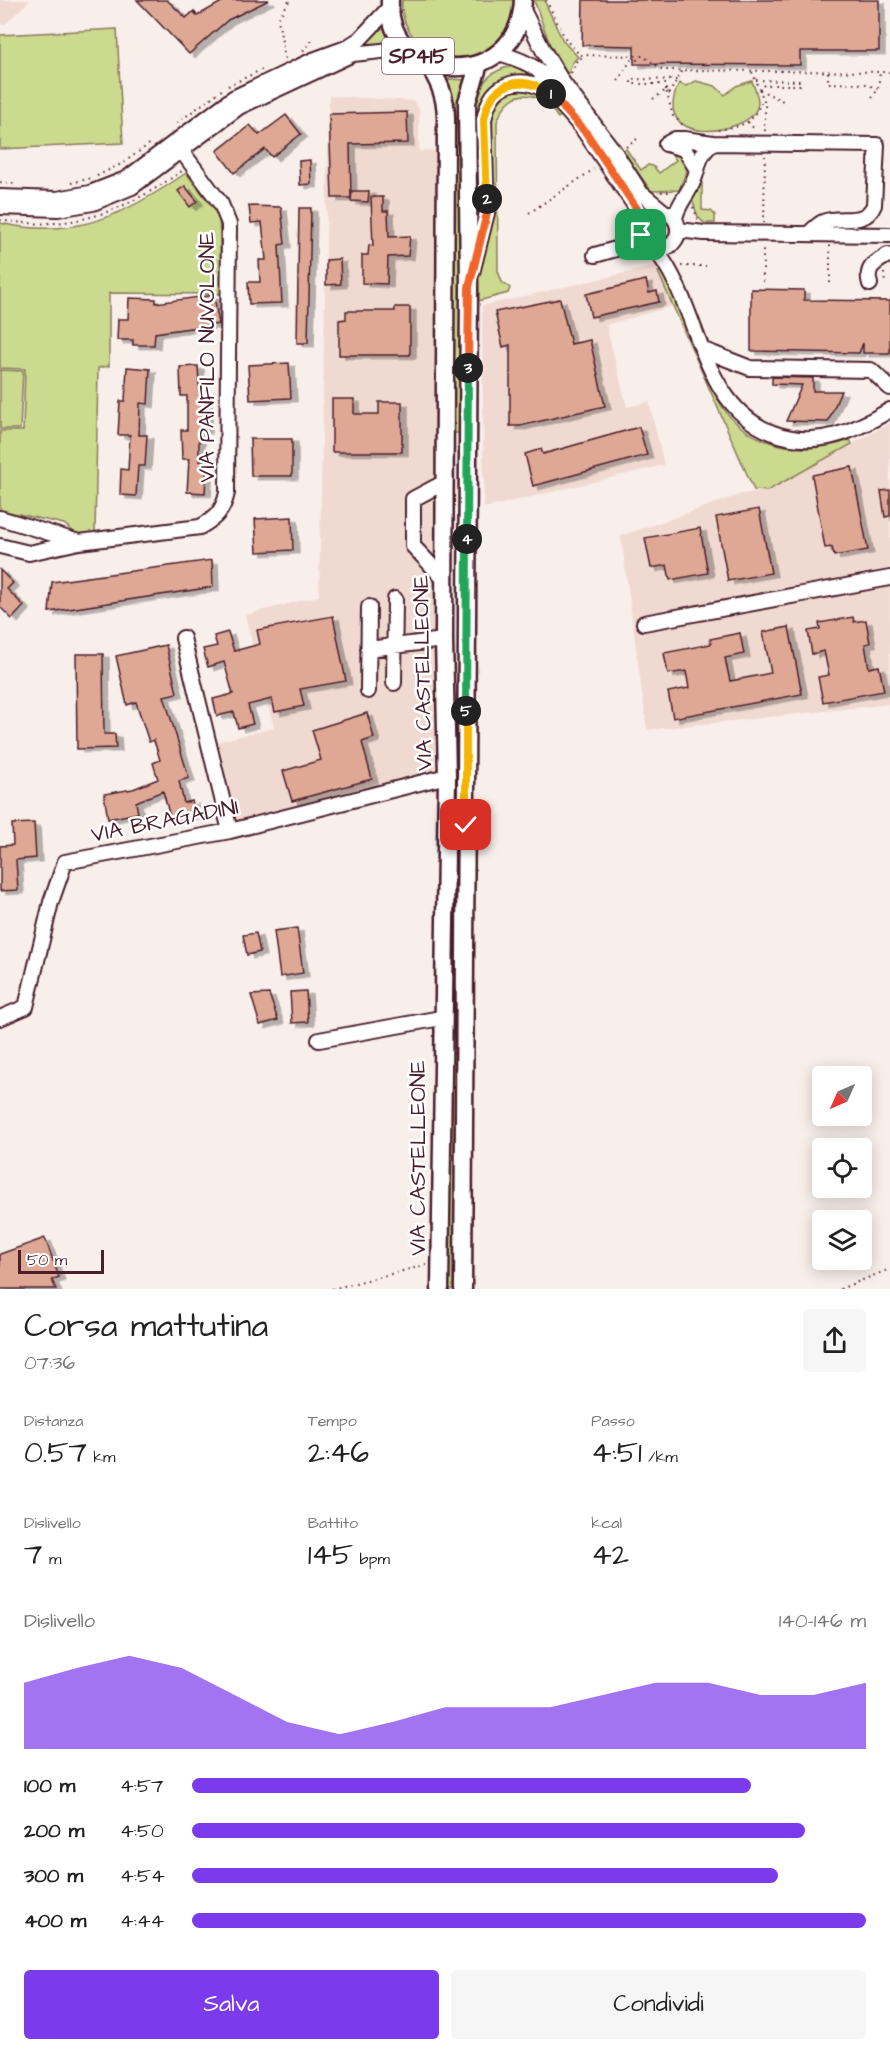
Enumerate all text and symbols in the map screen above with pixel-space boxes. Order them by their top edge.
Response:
road number: SP415 [382,38,454,74]
pin: 1 [536,79,566,109]
text: 1 [550,83,552,105]
pin: 2 [472,184,502,214]
text: 2 [482,188,492,210]
pin [615,209,666,260]
icon: arrive [624,218,657,251]
street label: VIA PANFILO NUVOLONE [192,232,223,482]
pin: 3 [453,353,483,383]
text: 3 [464,357,472,379]
pin: 4 [452,524,482,554]
text: 4 [462,528,472,550]
street label: VIA CASTELLEONE [406,575,440,771]
pin: 5 [451,696,481,726]
text: 5 [460,700,472,722]
street label: VIA BRAGADINI [89,792,241,850]
pin [440,799,491,850]
icon: check [449,808,482,841]
street label: VIA CASTELLEONE [403,1060,434,1256]
north arrow [812,1066,872,1126]
map controls [812,1066,872,1270]
button: locate [812,1138,872,1198]
button: layers [812,1210,872,1270]
scale bar [18,1247,104,1274]
text: 50 m [27,1249,67,1271]
text: Corsa mattutina [24,1303,268,1349]
button: share [803,1309,866,1372]
text: 07:36 [24,1349,75,1377]
text: Distanza [24,1410,84,1432]
text: Tempo [308,1410,357,1432]
text: Passo [591,1410,635,1432]
text: 0.57 [24,1432,87,1474]
text: 2:46 [308,1432,369,1474]
text: 4:51 [591,1432,642,1474]
text: km [87,1446,116,1468]
text: /km [642,1446,678,1468]
text: Dislivello [24,1512,81,1534]
text: Battito [308,1512,358,1534]
text: kcal [591,1512,622,1534]
text: 7 [24,1534,42,1576]
text: 145 [308,1534,353,1576]
text: 42 [591,1534,629,1576]
text: m [42,1548,61,1570]
text: bpm [353,1548,390,1570]
text: Dislivello [24,1607,95,1635]
text: 140–146 m [779,1607,866,1635]
text: 100 m [24,1772,75,1800]
text: 4:57 [120,1772,163,1800]
text: 200 m [24,1817,84,1845]
text: 4:50 [120,1817,164,1845]
text: 300 m [24,1862,83,1890]
text: 4:54 [120,1862,165,1890]
text: 400 m [24,1907,86,1935]
text: 4:44 [120,1907,164,1935]
button: Salva [24,1970,439,2039]
button: Condividi [451,1970,866,2039]

